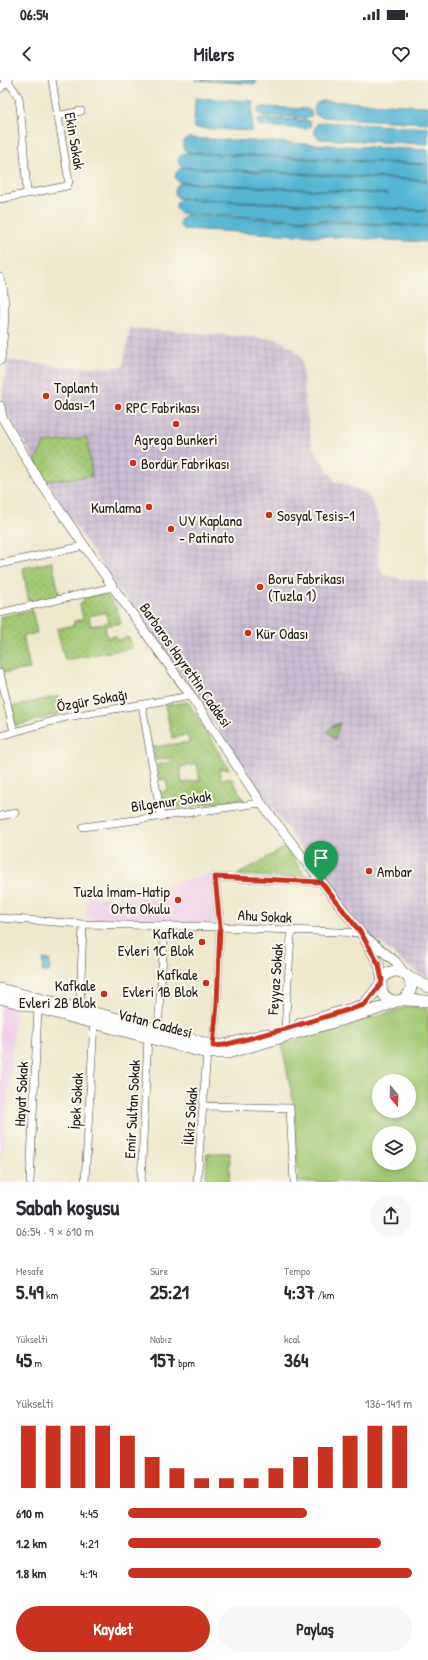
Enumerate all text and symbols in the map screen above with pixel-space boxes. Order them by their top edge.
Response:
text: 06:54 [20,4,48,25]
text: Milers [194,42,234,67]
icon: back [16,43,38,65]
icon: heart [390,43,412,65]
street label: Ekin Sokak [60,111,90,171]
place label: Toplantı Odası-1 [54,377,99,415]
marker: Toplantı Odası-1 [41,391,51,401]
place label: RPC Fabrikası [126,397,200,418]
marker: RPC Fabrikası [113,402,123,412]
marker: Agrega Bunkeri [171,419,181,429]
place label: Agrega Bunkeri [134,429,218,450]
place label: Bordür Fabrikası [141,453,230,474]
marker: Bordür Fabrikası [128,458,138,468]
place label: Kumlama [91,497,141,518]
marker: Kumlama [144,502,154,512]
place label: Sosyal Tesis-1 [277,505,355,526]
place label: UV Kaplana - Patinato [179,510,242,548]
marker: Sosyal Tesis-1 [264,510,274,520]
marker: UV Kaplana - Patinato [166,524,176,534]
place label: Boru Fabrikası (Tuzla 1) [268,568,345,606]
marker: Boru Fabrikası (Tuzla 1) [255,582,265,592]
street label: Barbaros Hayrettin Caddesi [135,598,237,732]
place label: Kür Odası [256,623,308,644]
marker: Kür Odası [243,628,253,638]
street label: Özgür Sokağı [55,683,129,717]
street label: Bilgenur Sokak [129,785,213,817]
pin [304,841,338,882]
icon: arrive [310,847,332,869]
place label: Ambar [377,861,413,882]
marker: Ambar [364,866,374,876]
place label: Tuzla İmam-Hatip Orta Okulu [74,881,171,919]
marker: Tuzla İmam-Hatip Orta Okulu [173,895,183,905]
street label: Ahu Sokak [237,904,293,928]
place label: Kafkale Evleri 1C Blok [118,923,194,961]
marker: Kafkale Evleri 1C Blok [197,937,207,947]
street label: Feyyaz Sokak [262,943,288,1016]
place label: Kafkale Evleri 1B Blok [122,964,198,1002]
place label: Kafkale Evleri 2B Blok [19,975,96,1013]
marker: Kafkale Evleri 1B Blok [201,978,211,988]
marker: Kafkale Evleri 2B Blok [99,989,109,999]
street label: Vatan Caddesi [115,1003,195,1043]
street label: Emir Sultan Sokak [119,1059,145,1159]
street label: Hayat Sokak [9,1061,33,1127]
street label: İpek Sokak [64,1072,88,1130]
north arrow [372,1074,416,1118]
map controls [372,1074,416,1170]
street label: İlkiz Sokak [177,1086,203,1146]
button: layers [372,1126,416,1170]
text: Sabah koşusu [16,1192,119,1222]
button: share [370,1195,412,1237]
text: 06:54 · 9 × 610 m [16,1222,94,1240]
text: Mesafe [16,1264,44,1278]
text: Süre [150,1264,168,1278]
text: Tempo [284,1264,310,1278]
text: 5.49 [16,1278,44,1305]
text: 25:21 [150,1278,189,1305]
text: 4:37 [284,1278,315,1305]
text: km [44,1288,58,1302]
text: /km [315,1288,334,1302]
text: Yükselti [16,1332,48,1346]
text: Nabız [150,1332,172,1346]
text: kcal [284,1332,300,1346]
text: 45 [16,1346,32,1373]
text: 157 [150,1346,176,1373]
text: 364 [284,1346,308,1373]
text: m [32,1356,42,1370]
text: bpm [176,1356,195,1370]
text: Yükselti [16,1394,53,1412]
text: 136–141 m [365,1394,412,1412]
text: 610 m [16,1504,44,1522]
text: 4:45 [80,1504,98,1522]
text: 1.2 km [16,1534,47,1552]
text: 4:21 [80,1534,99,1552]
text: 1.8 km [16,1564,46,1582]
text: 4:14 [80,1564,98,1582]
button: Kaydet [16,1606,210,1652]
button: Paylaş [218,1606,412,1652]

